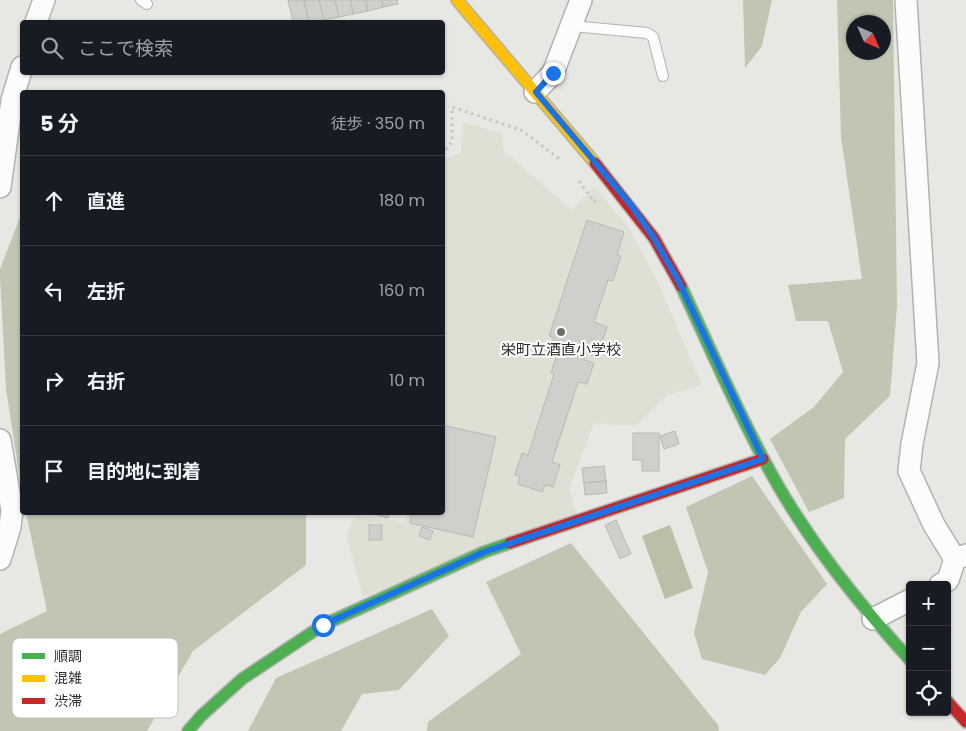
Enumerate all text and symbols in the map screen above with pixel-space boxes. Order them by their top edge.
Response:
north arrow [846,15,891,60]
search box [20,20,445,75]
icon: search [38,34,66,62]
text: ここで検索 [78,35,173,62]
route end [542,62,565,85]
text: 5 分 [40,109,79,138]
text: 徒歩 · 350 m [331,112,425,135]
icon: ahead [40,187,68,215]
text: 直進 [87,188,125,215]
text: 180 m [379,189,425,212]
icon: left [40,277,68,305]
text: 左折 [87,278,125,305]
text: 160 m [379,279,425,302]
marker: 栄町立酒直小学校 [555,326,567,338]
place label: 栄町立酒直小学校 [501,339,621,360]
icon: right [40,367,68,395]
text: 右折 [87,368,125,395]
text: 10 m [389,369,425,392]
icon: arrive [40,457,68,485]
text: 目的地に到着 [87,458,201,485]
map controls [906,581,951,716]
button: + [906,581,951,626]
route start [312,614,335,637]
button: − [906,626,951,671]
legend [12,638,178,718]
text: 順調 [54,646,82,666]
text: 混雑 [54,668,82,688]
button: locate [906,671,951,716]
text: 渋滞 [54,691,82,711]

